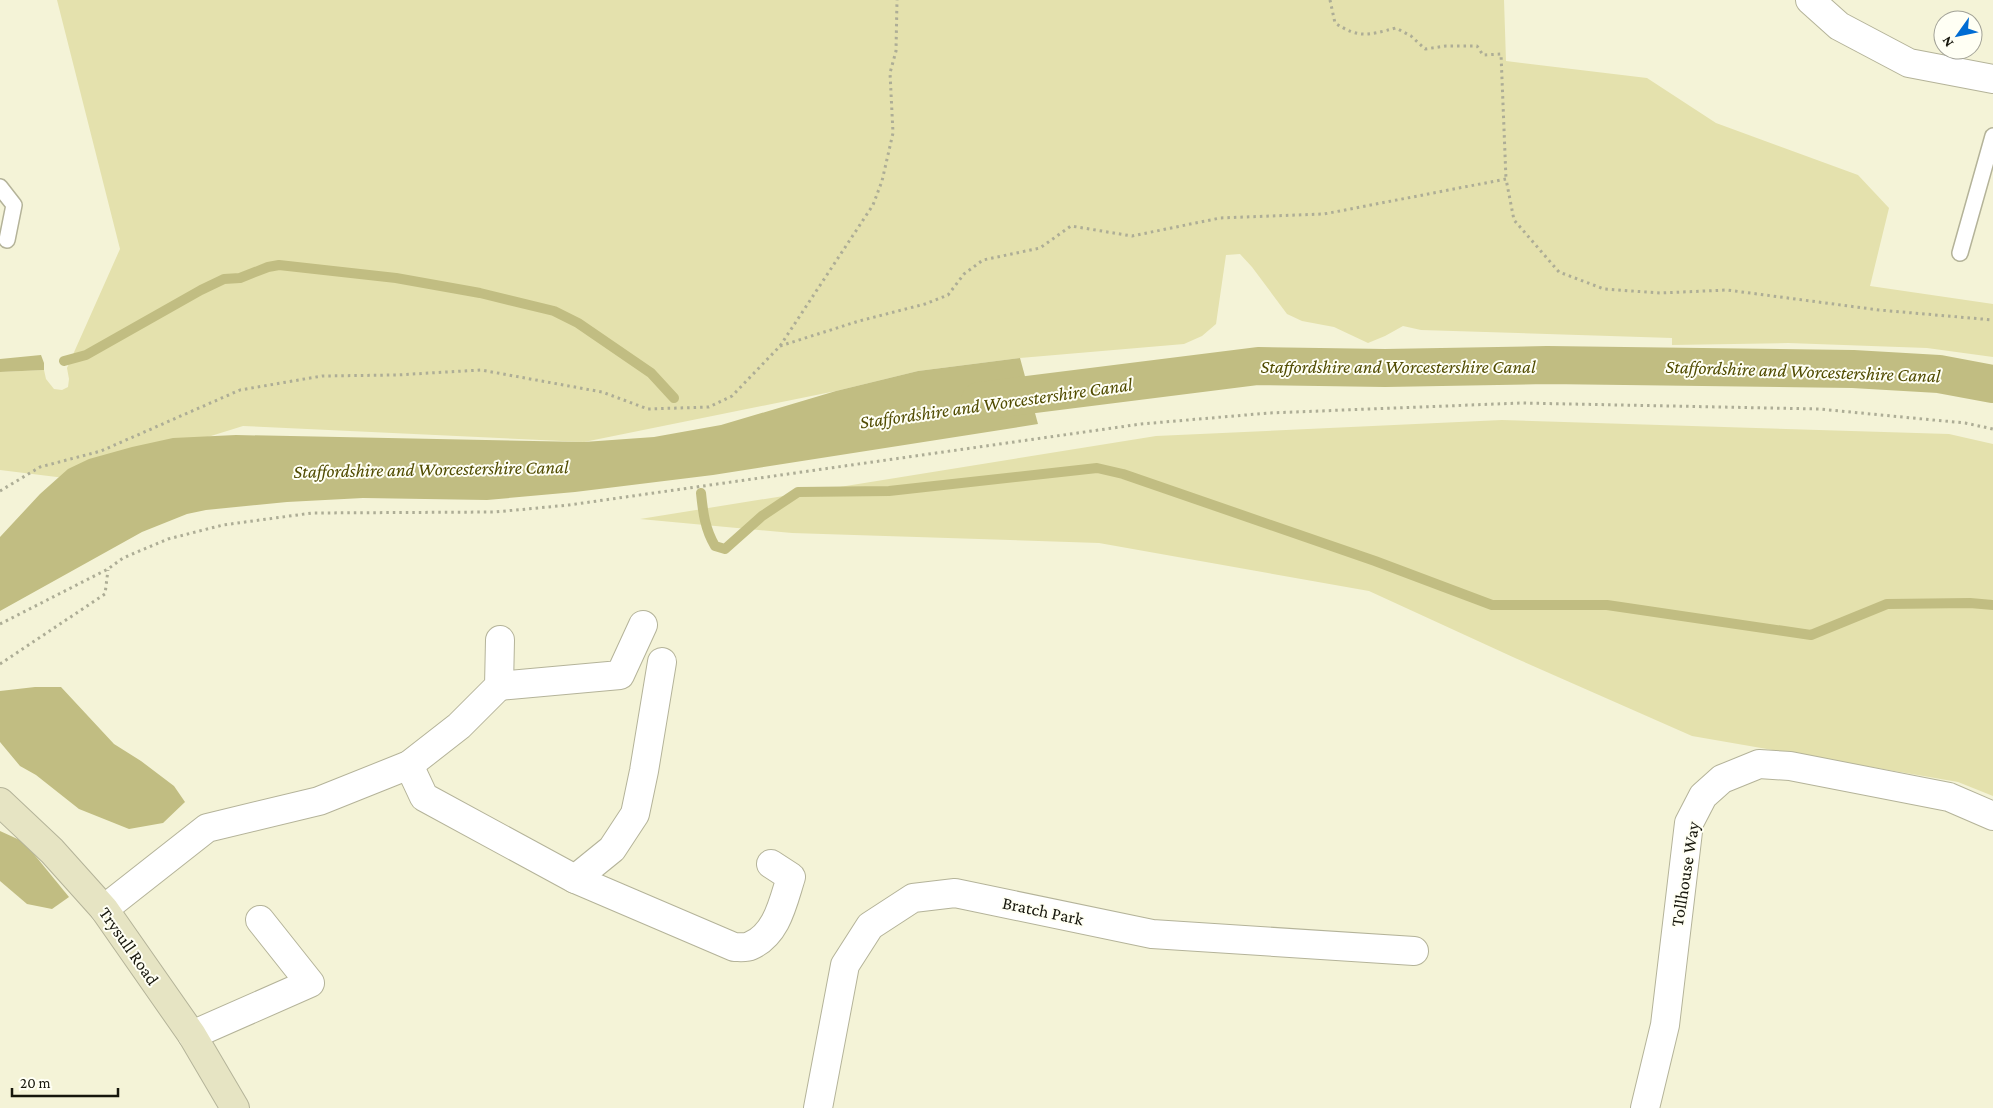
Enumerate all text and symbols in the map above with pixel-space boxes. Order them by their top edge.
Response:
north arrow [1933,10,1983,60]
text: N [1938,33,1956,50]
water label: Staffordshire and Worcestershire Canal [1260,356,1536,377]
water label: Staffordshire and Worcestershire Canal [1665,356,1941,386]
water label: Staffordshire and Worcestershire Canal [858,373,1134,433]
water label: Staffordshire and Worcestershire Canal [293,456,569,482]
street label: Tollhouse Way [1667,819,1703,928]
street label: Bratch Park [1001,893,1086,929]
street label: Trysull Road [95,903,163,989]
scale bar [12,1066,119,1098]
text: 20 m [20,1075,51,1091]

